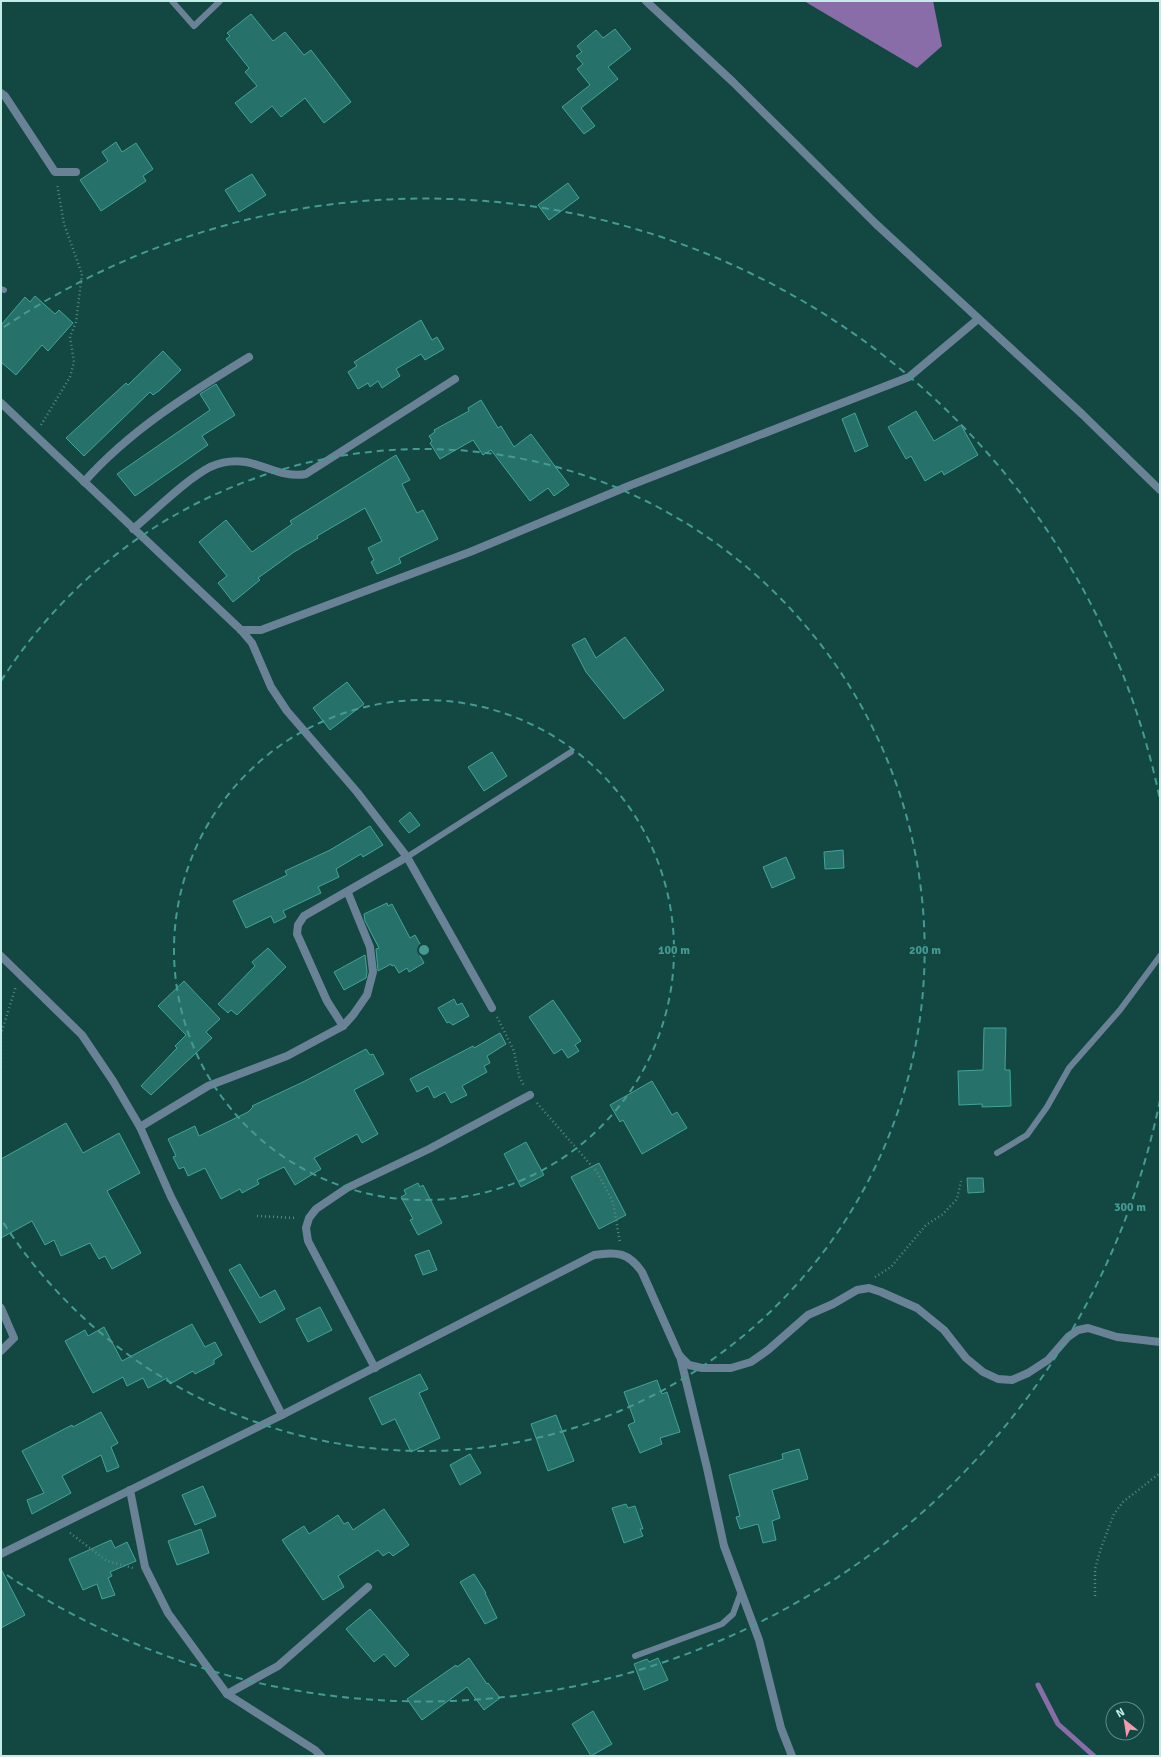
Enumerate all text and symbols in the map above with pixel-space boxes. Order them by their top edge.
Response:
centre of rings [417,943,431,957]
text: 100 m [658,943,690,958]
text: 200 m [909,943,941,958]
text: 300 m [1114,1200,1146,1215]
north arrow [1105,1701,1145,1741]
text: N [1114,1705,1127,1720]

